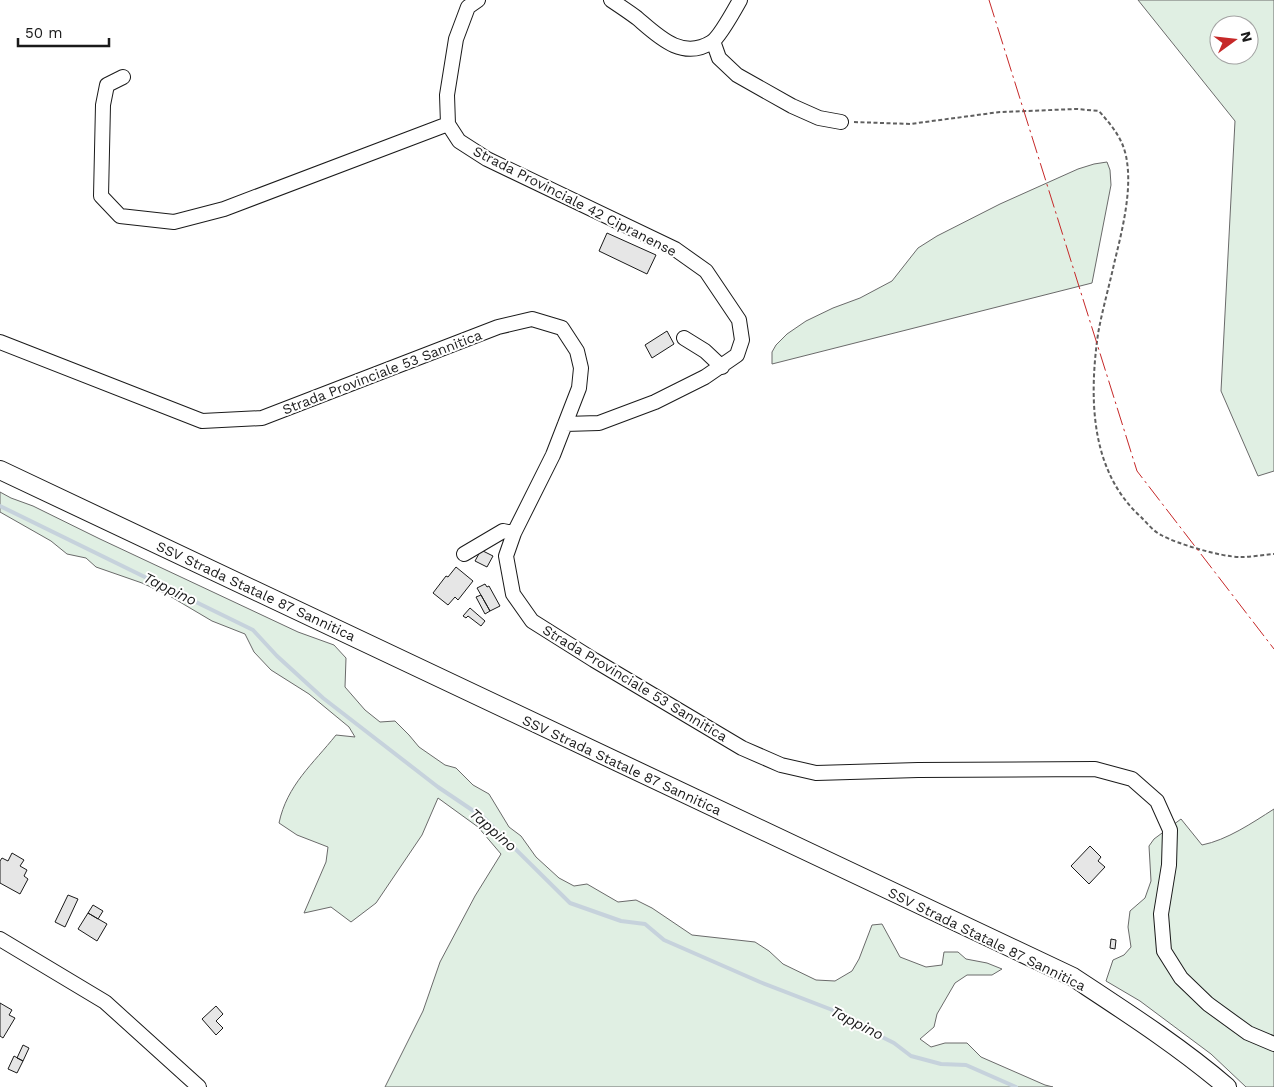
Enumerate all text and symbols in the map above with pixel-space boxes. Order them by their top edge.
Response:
scale bar [18,15,109,47]
north arrow [1209,15,1259,65]
text: 50 m [25,24,62,42]
text: N [1237,30,1256,44]
street label: Strada Provinciale 42 Cipranense [471,143,679,259]
street label: Strada Provinciale 53 Sannitica [280,326,484,418]
street label: SSV Strada Statale 87 Sannitica [154,538,358,644]
water label: Tappino [140,568,200,610]
street label: Strada Provinciale 53 Sannitica [540,621,730,745]
street label: SSV Strada Statale 87 Sannitica [520,712,724,818]
water label: Tappino [466,805,520,856]
street label: SSV Strada Statale 87 Sannitica [886,884,1088,994]
water label: Tappino [828,1002,887,1044]

